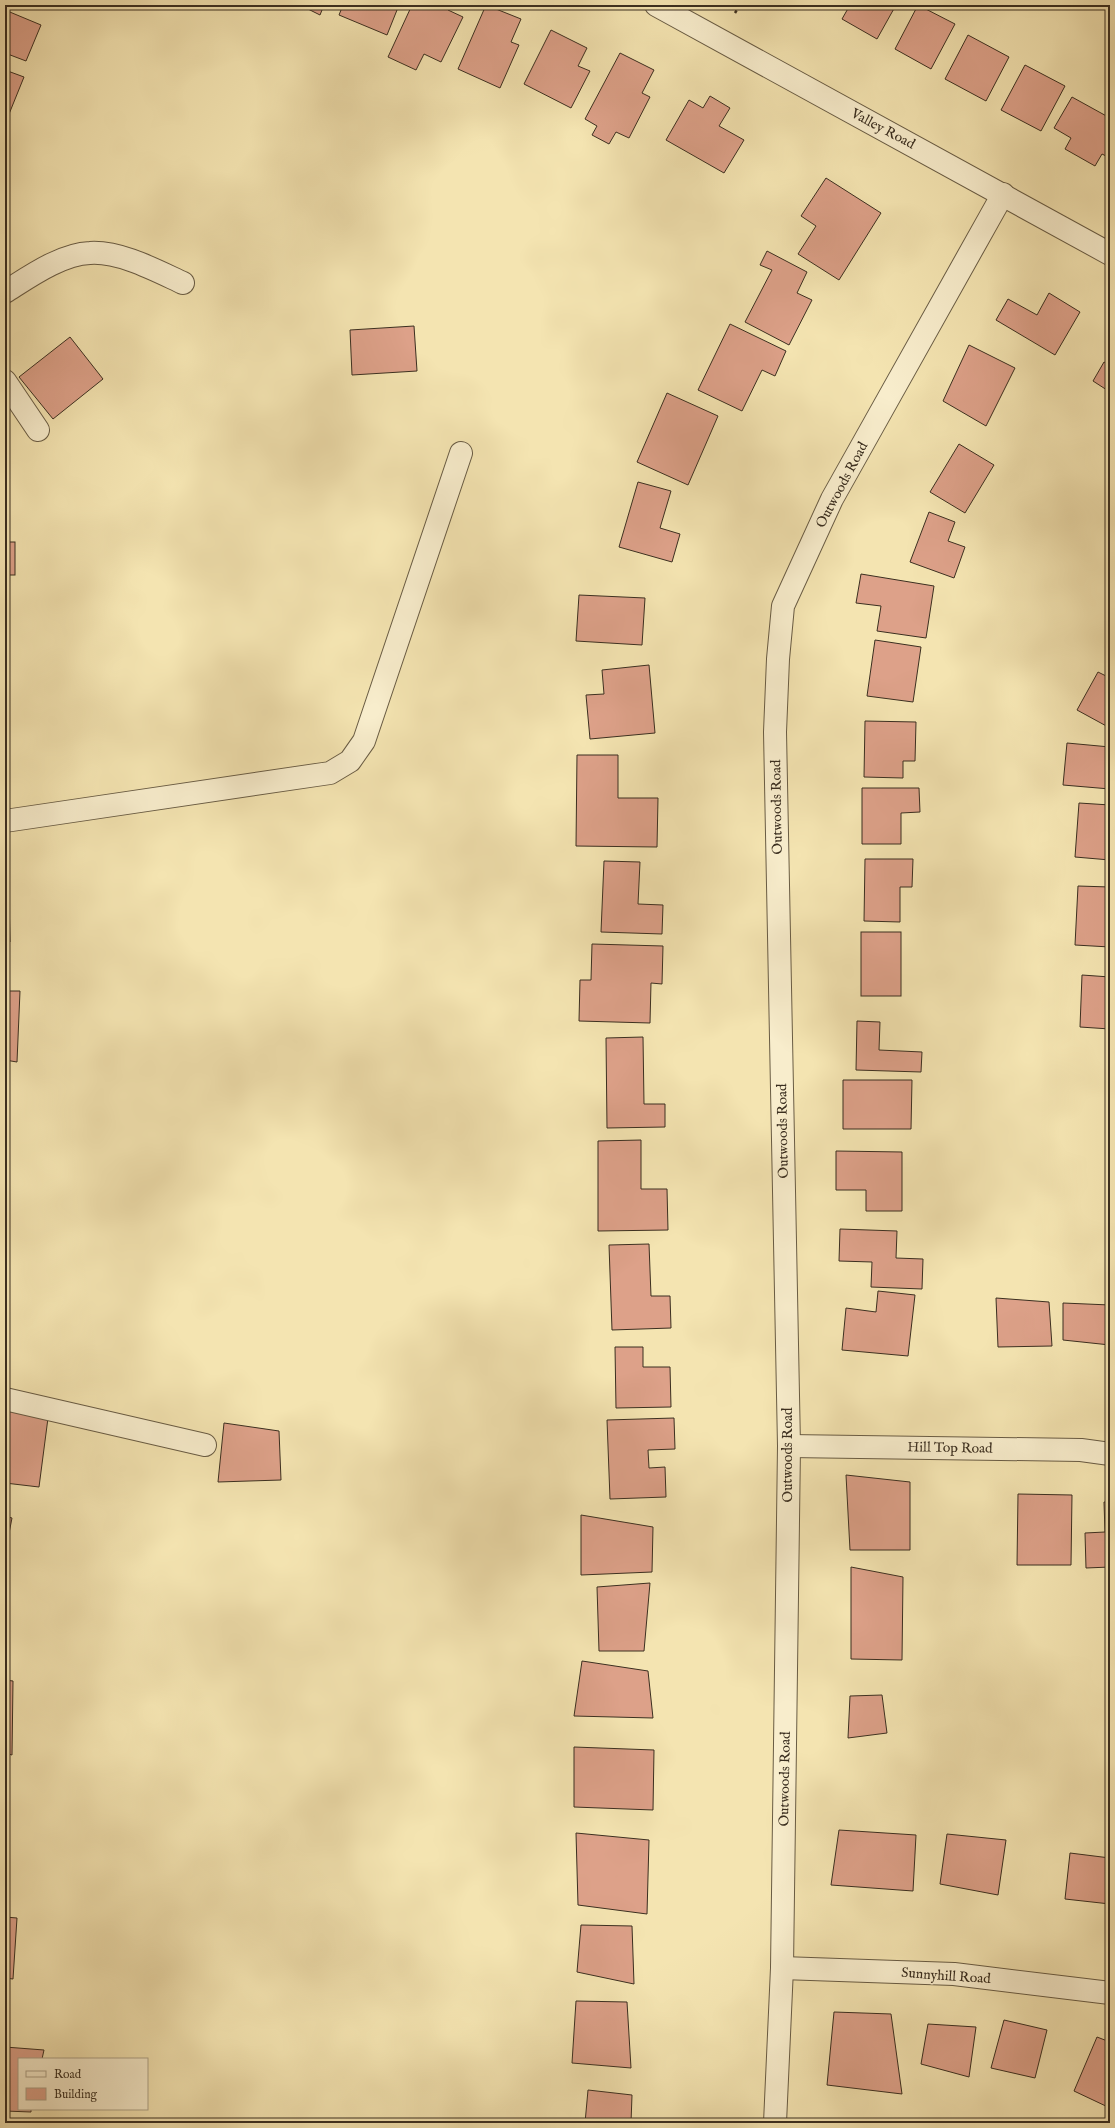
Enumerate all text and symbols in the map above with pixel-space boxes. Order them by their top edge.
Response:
street label: Valley Road [847,104,919,154]
street label: Outwoods Road [812,438,872,531]
street label: Outwoods Road [767,759,787,855]
street label: Outwoods Road [773,1083,793,1179]
street label: Outwoods Road [779,1407,797,1502]
street label: Hill Top Road [907,1438,993,1458]
street label: Outwoods Road [775,1731,795,1827]
street label: Sunnyhill Road [901,1964,992,1988]
legend [18,2058,148,2110]
text: Road [54,2067,82,2082]
text: Building [54,2087,98,2102]

